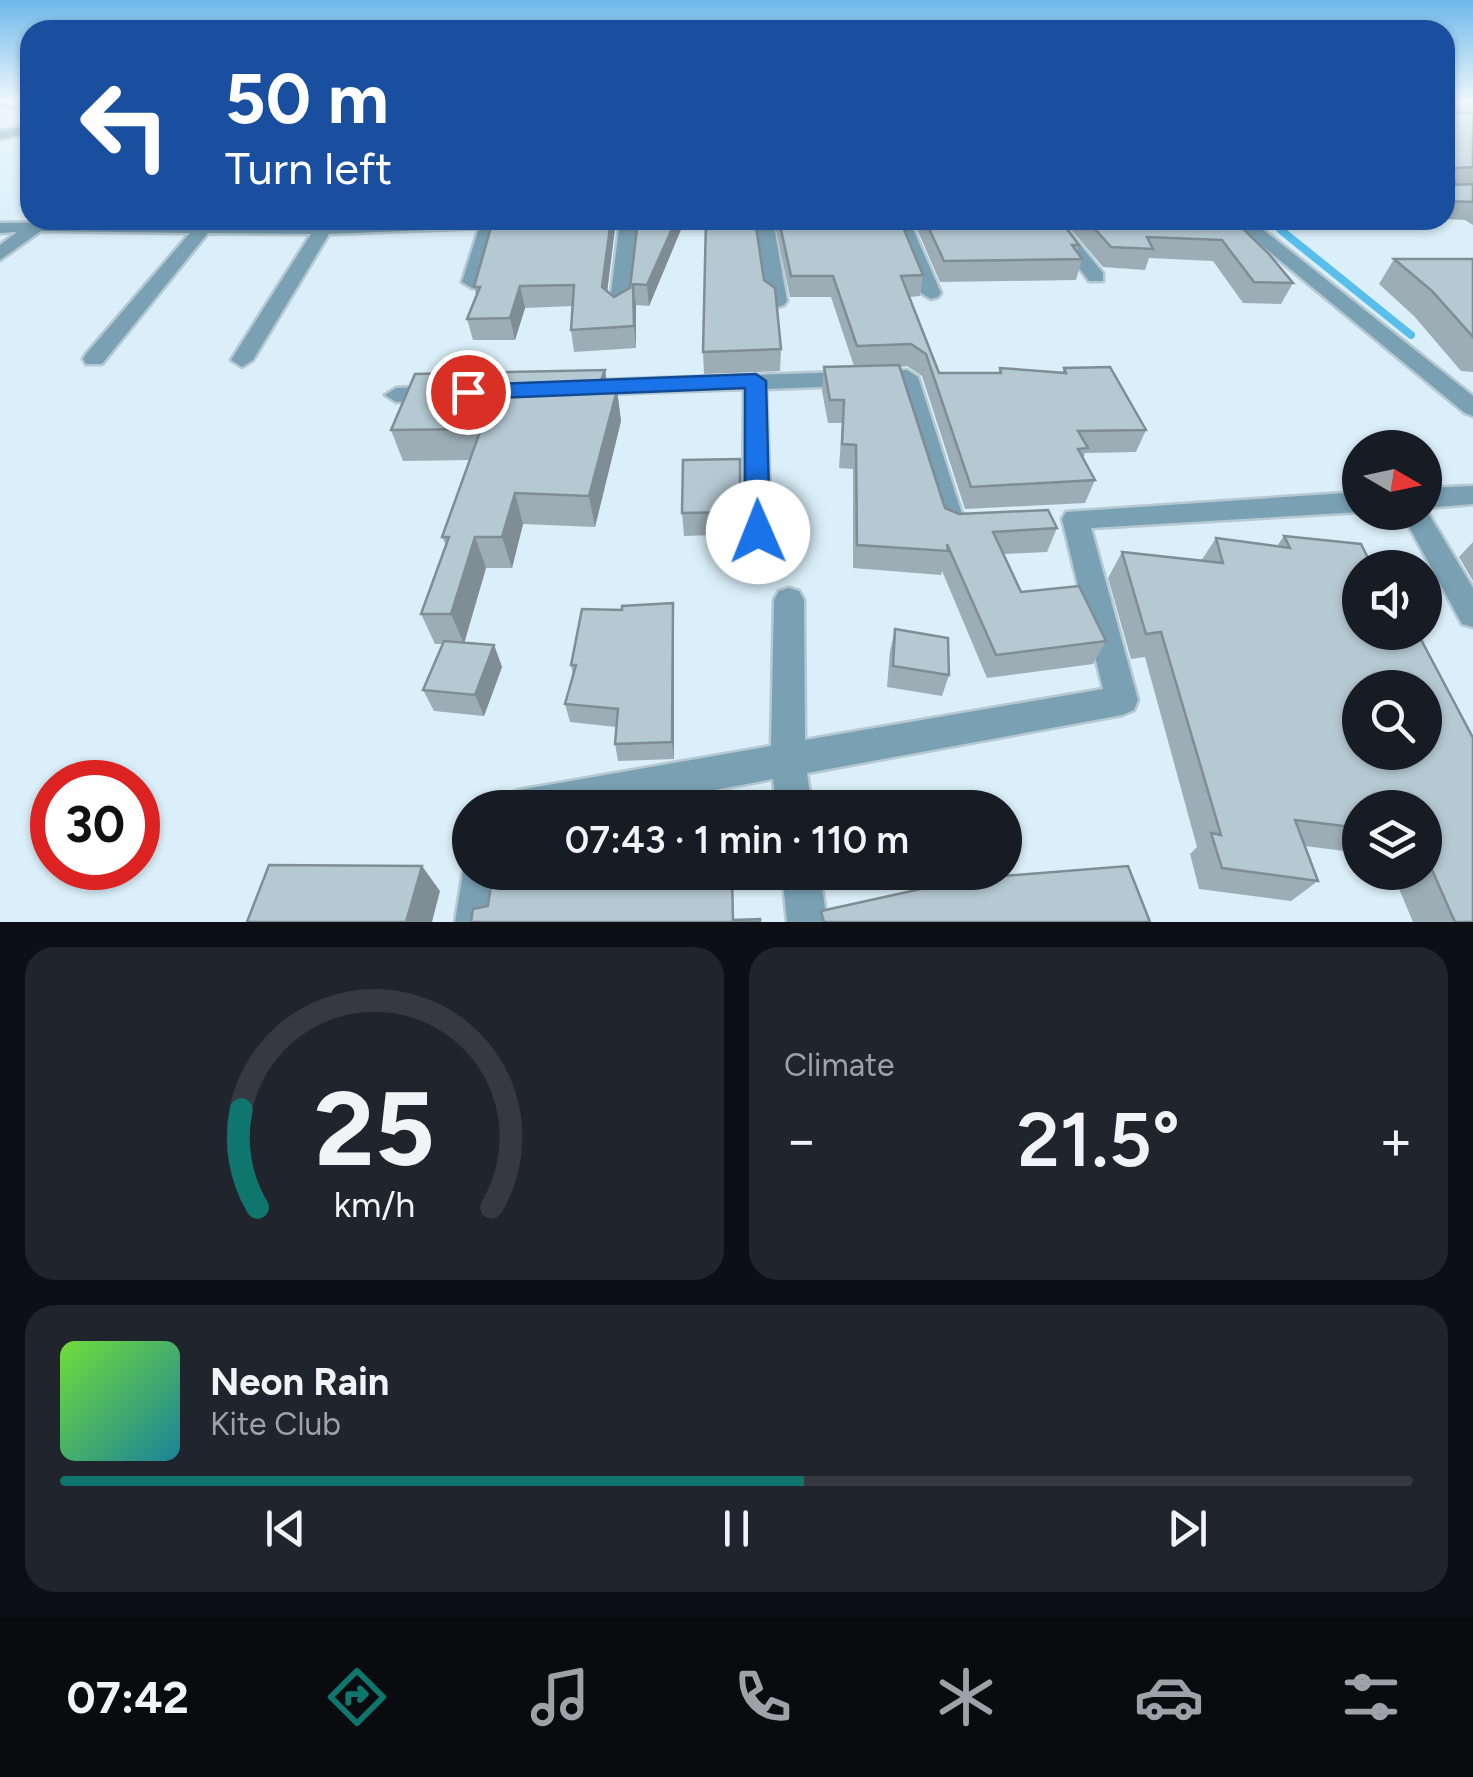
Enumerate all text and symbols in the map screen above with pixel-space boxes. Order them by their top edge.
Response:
text: 50 m [225,56,389,141]
icon: left [60,60,190,190]
text: Turn left [225,141,392,195]
pin [426,350,511,435]
icon: arrive [441,365,496,420]
north arrow [1342,430,1442,530]
map controls [1342,430,1442,890]
position arrow [706,480,810,584]
button: sound [1342,550,1442,650]
button: search [1342,670,1442,770]
speed limit sign: 30 [30,760,160,890]
button: layers [1342,790,1442,890]
text: 07:43 · 1 min · 110 m [565,817,909,863]
text: Climate [784,1046,895,1084]
text: 25 [314,1066,435,1191]
text: 21.5° [1017,1095,1180,1185]
text: − [784,1107,818,1173]
text: + [1379,1107,1413,1173]
text: km/h [334,1183,415,1226]
text: Neon Rain [210,1359,389,1405]
text: Kite Club [210,1405,341,1443]
icon: previous [258,1501,313,1556]
icon: pause [709,1501,764,1556]
icon: next [1160,1501,1215,1556]
icon: directions [322,1662,392,1732]
icon: music [525,1662,595,1732]
icon: phone [728,1662,798,1732]
icon: climate [931,1662,1001,1732]
icon: car [1134,1662,1204,1732]
icon: filters [1336,1662,1406,1732]
text: 07:42 [66,1670,189,1724]

